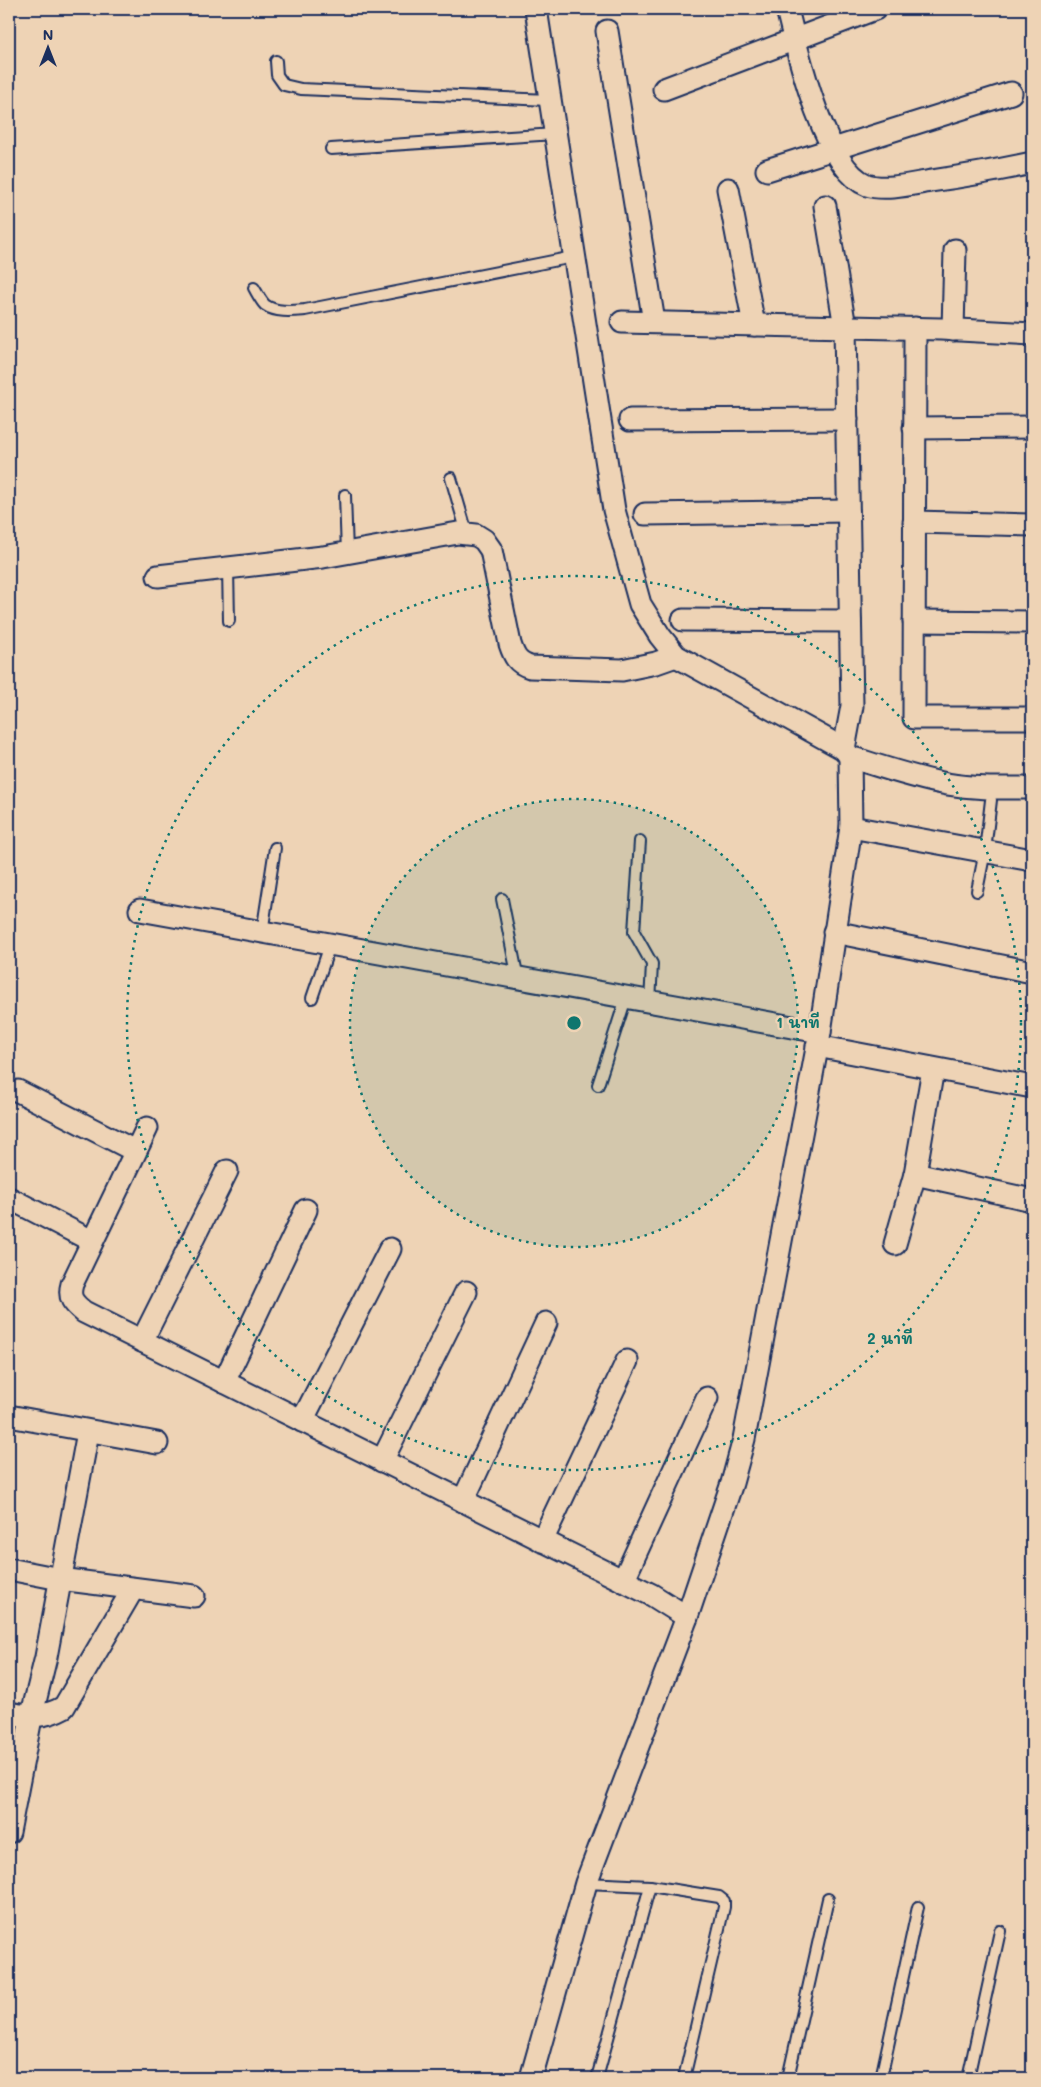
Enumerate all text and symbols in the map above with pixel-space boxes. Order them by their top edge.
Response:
north arrow [22,22,72,72]
text: N [43,25,53,44]
text: 1 นาที [776,1011,820,1032]
centre of rings [565,1014,583,1032]
text: 2 นาที [867,1327,913,1348]

